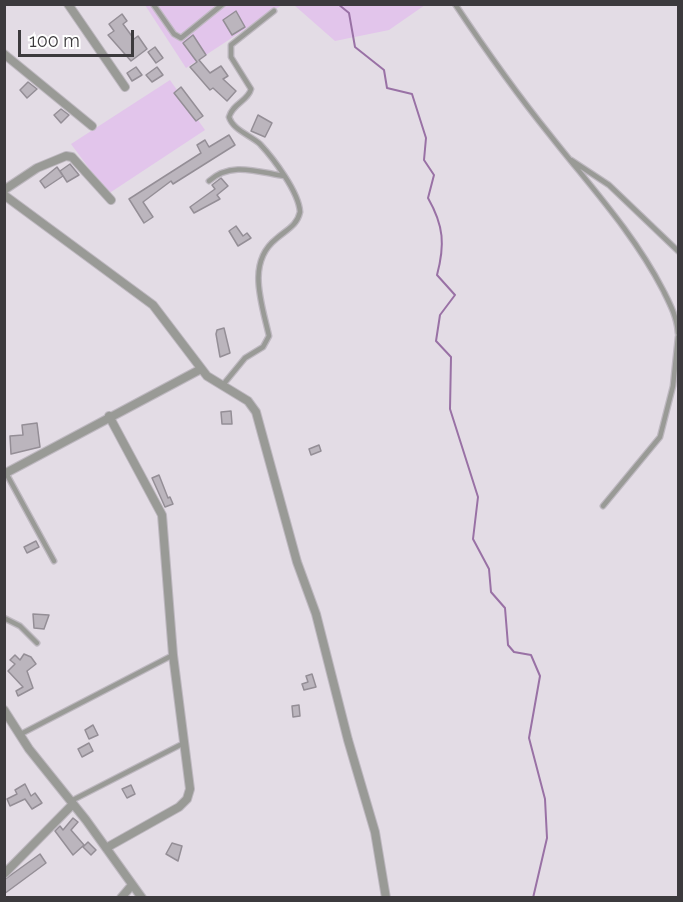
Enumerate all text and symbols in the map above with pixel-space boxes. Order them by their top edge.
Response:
scale bar [21,18,136,56]
text: 100 m [29,30,80,51]

